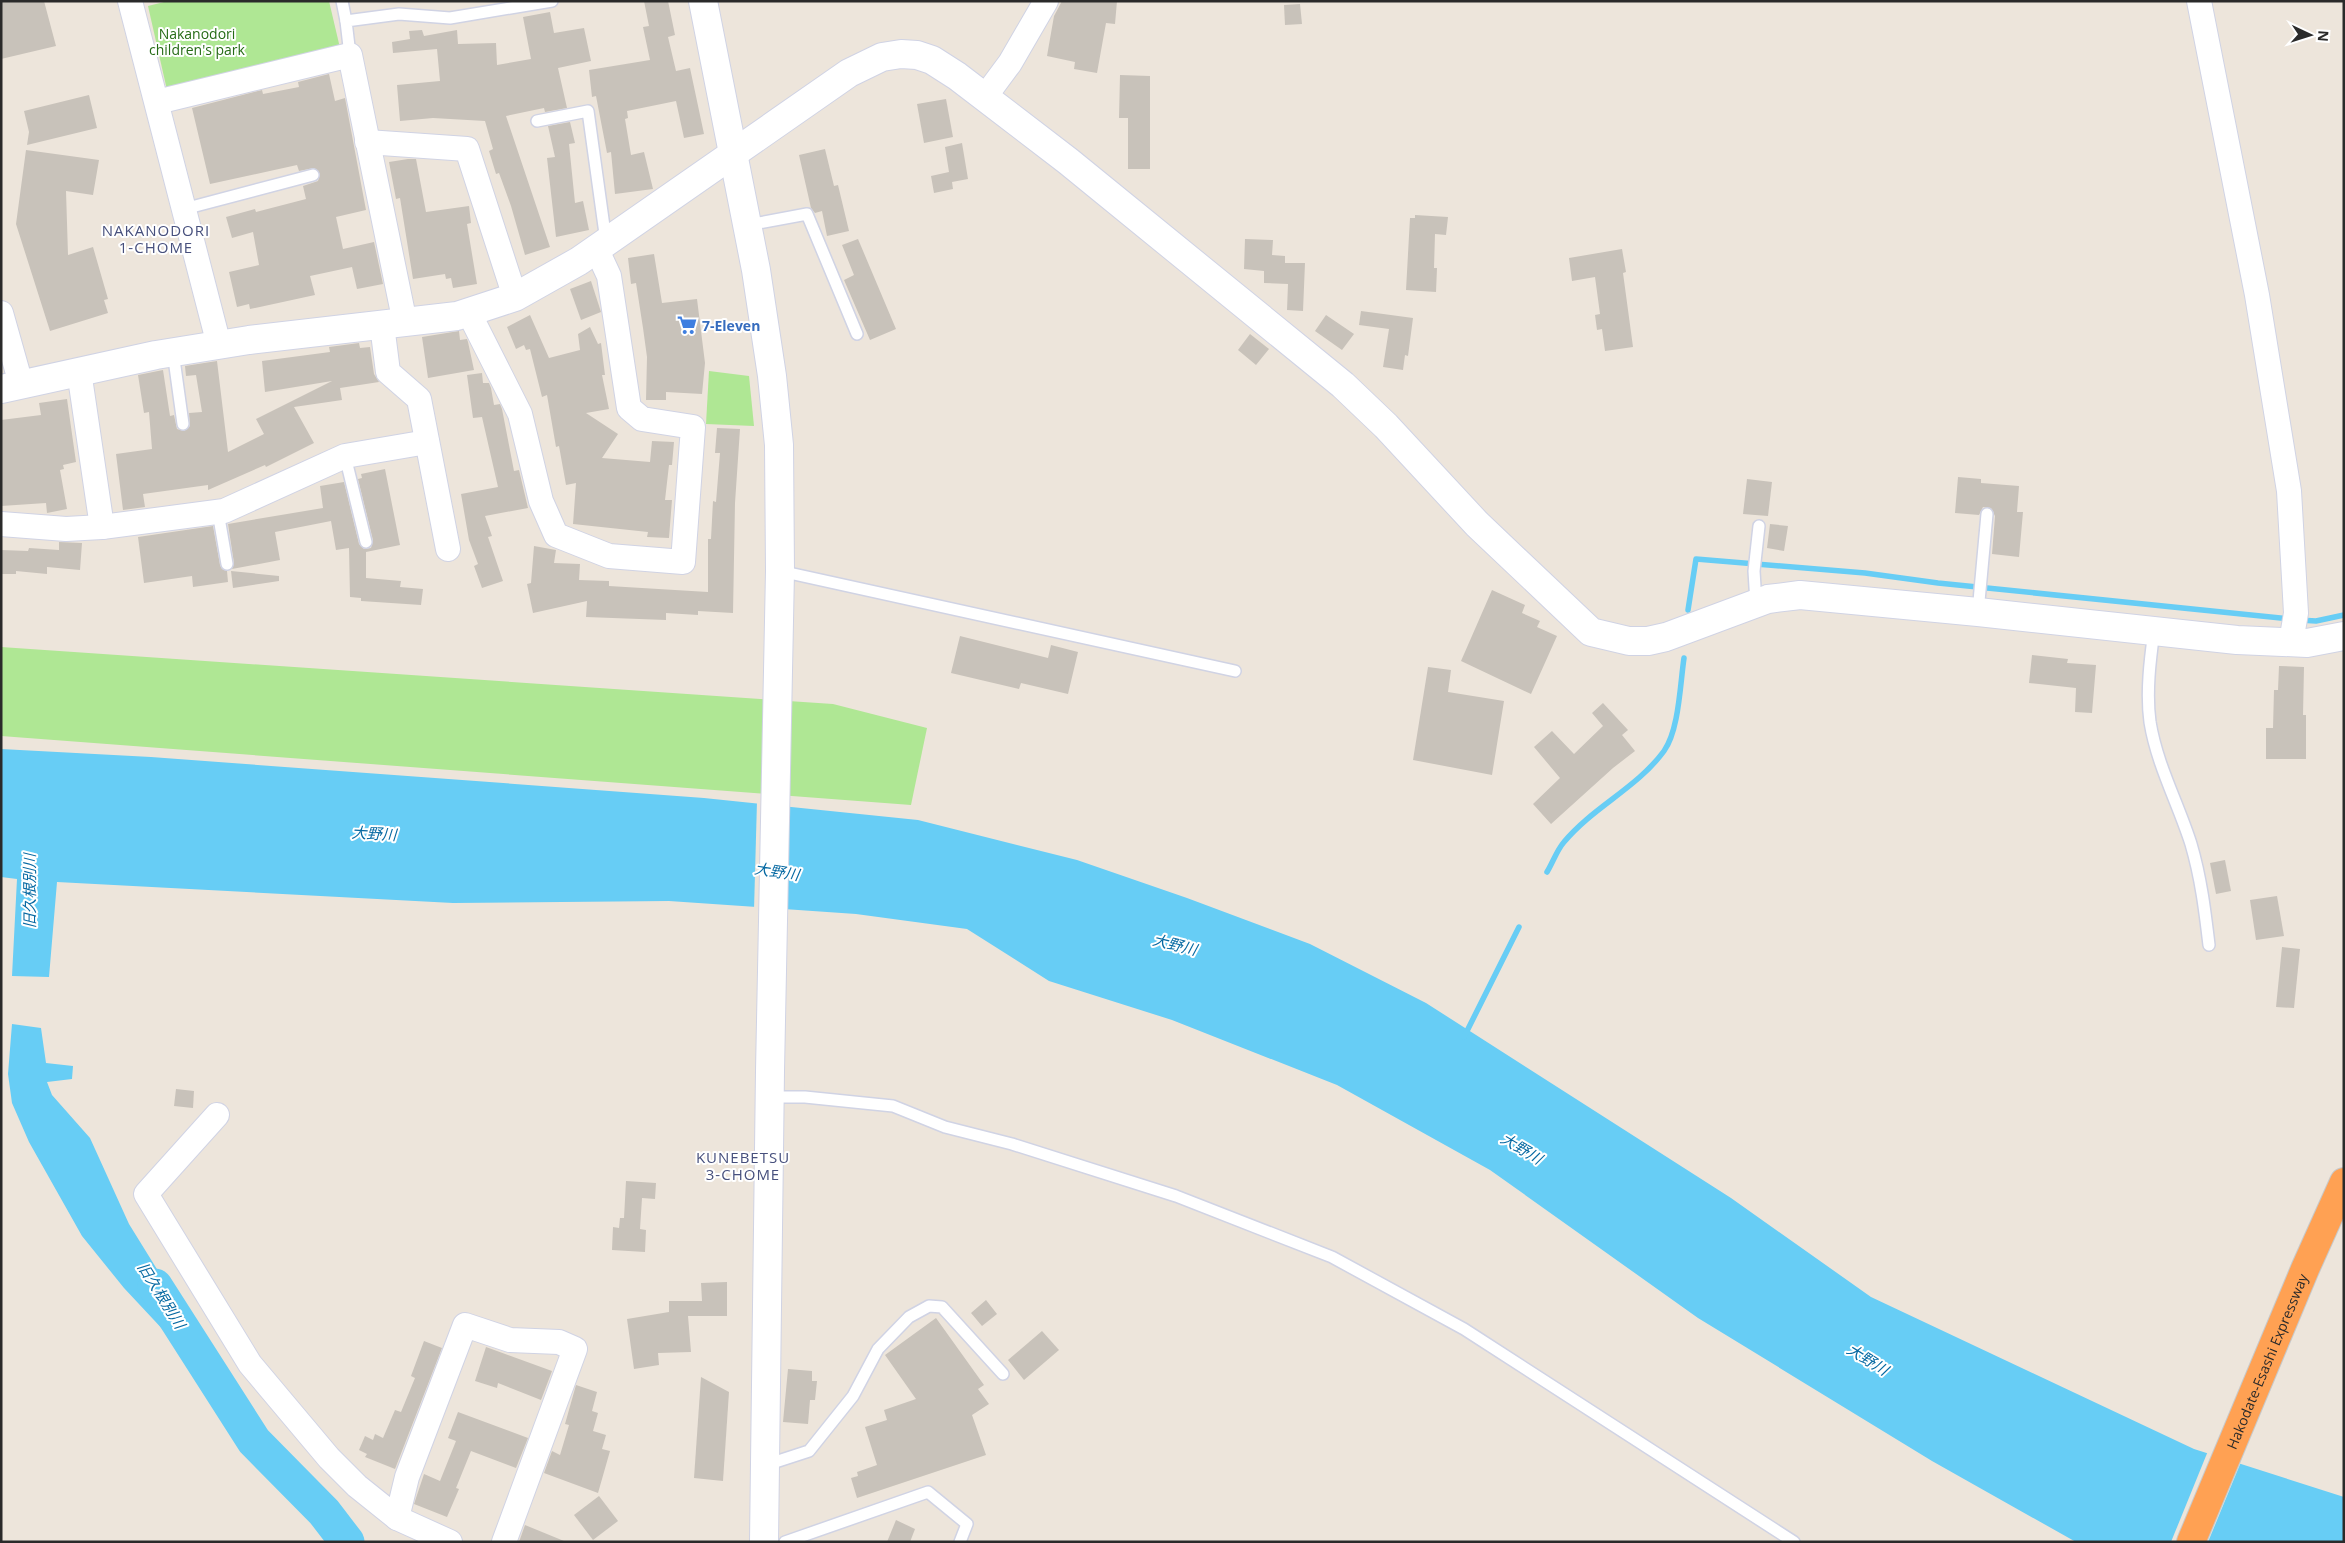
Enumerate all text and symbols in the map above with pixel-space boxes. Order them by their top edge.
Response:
north arrow [2285,10,2335,60]
park label: Nakanodori children's park [149,24,246,59]
text: N [2314,30,2333,42]
district label: NAKANODORI 1-CHOME [102,220,210,257]
supermarket icon: 7-Eleven [676,314,698,336]
place label: 7-Eleven [702,316,760,335]
water label: 大野川 [351,822,399,844]
water label: 旧久根別川 [19,852,39,929]
water label: 大野川 [753,858,803,885]
water label: 大野川 [1151,929,1201,960]
water label: 大野川 [1498,1128,1548,1169]
district label: KUNEBETSU 3-CHOME [696,1147,790,1184]
water label: 旧久根別川 [134,1258,191,1334]
street label: Hakodate-Esashi Expressway [2221,1270,2312,1452]
water label: 大野川 [1844,1339,1894,1380]

